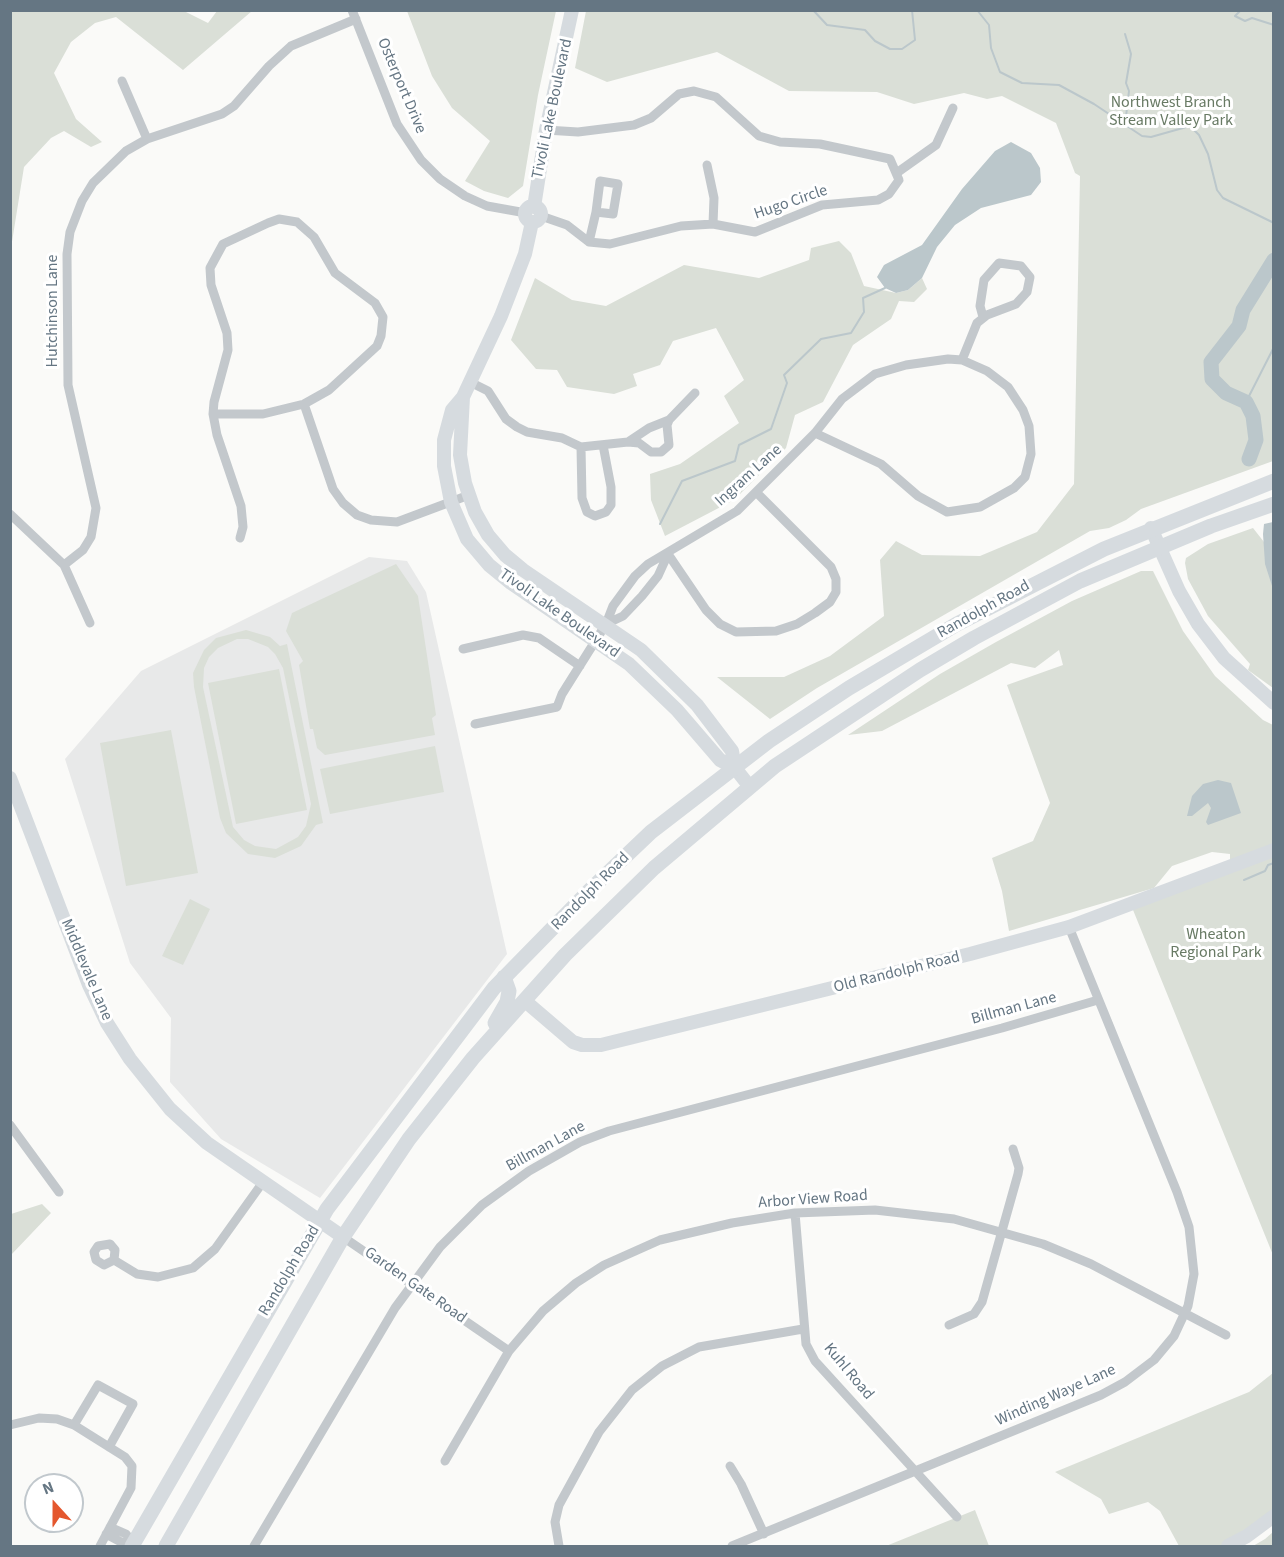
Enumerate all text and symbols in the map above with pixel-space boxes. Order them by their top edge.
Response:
street label: Osterport Drive [372,35,430,137]
street label: Tivoli Lake Boulevard [529,37,577,181]
park label: Northwest Branch Stream Valley Park [1109,93,1233,131]
street label: Hugo Circle [752,181,830,225]
street label: Hutchinson Lane [43,255,63,367]
street label: Ingram Lane [712,441,786,511]
street label: Tivoli Lake Boulevard [495,565,623,663]
street label: Randolph Road [934,577,1034,643]
street label: Randolph Road [548,849,634,935]
street label: Middlevale Lane [56,916,116,1024]
park label: Wheaton Regional Park [1170,925,1262,963]
street label: Old Randolph Road [832,948,962,998]
street label: Billman Lane [969,988,1059,1030]
street label: Billman Lane [503,1117,589,1177]
street label: Arbor View Road [758,1187,868,1213]
street label: Randolph Road [255,1222,325,1320]
street label: Garden Gate Road [360,1244,470,1328]
street label: Kuhl Road [819,1340,877,1404]
street label: Winding Waye Lane [993,1361,1119,1431]
north arrow [24,1473,84,1533]
text: N [39,1476,57,1500]

